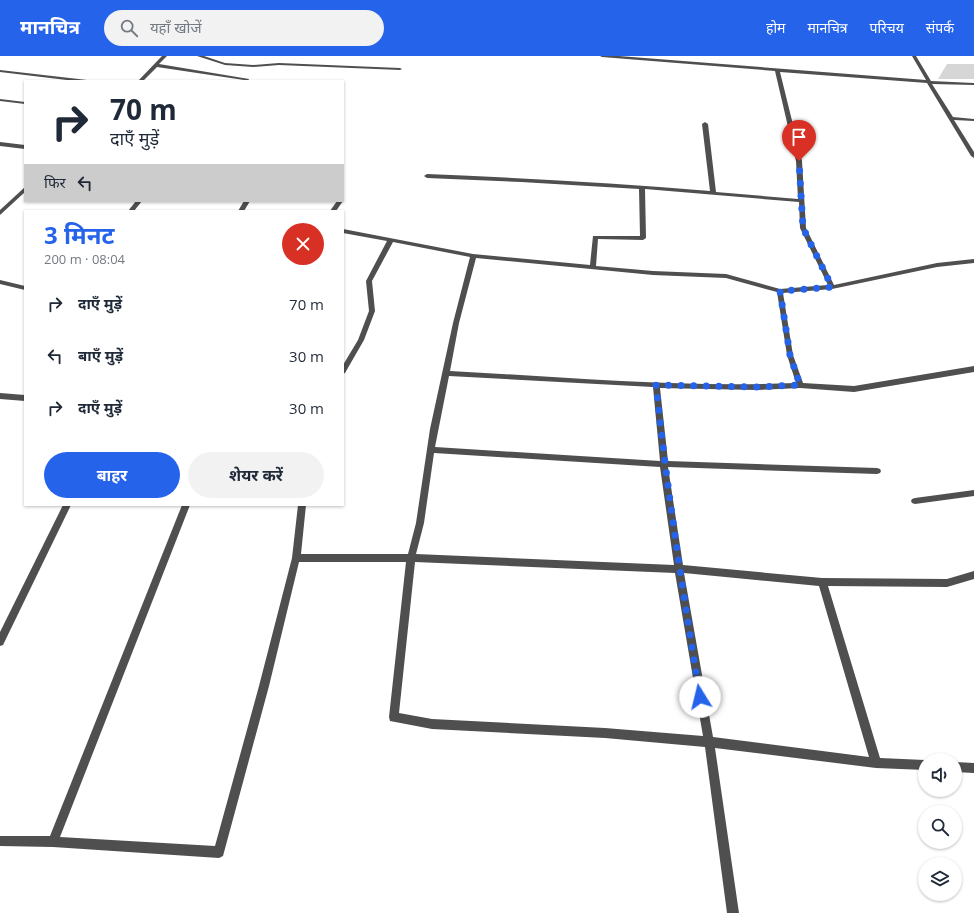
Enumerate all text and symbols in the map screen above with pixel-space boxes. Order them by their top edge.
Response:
search box [104,10,384,46]
text: मानचित्र [20,14,80,40]
icon: search [118,17,140,39]
text: यहाँ खोजें [150,17,202,37]
text: होम [766,18,785,37]
text: मानचित्र [807,18,848,37]
text: परिचय [870,18,904,37]
text: संपर्क [926,18,954,37]
text: 70 m [110,90,177,128]
icon: right [44,96,96,148]
pin [782,120,816,161]
text: दाएँ मुड़ें [110,126,159,150]
icon: arrive [788,126,810,148]
text: फिर [44,172,66,192]
icon: left [74,172,96,194]
text: 3 मिनट [44,218,114,251]
button: close [282,223,324,265]
text: 200 m · 08:04 [44,250,125,268]
icon: right [44,293,66,315]
text: दाएँ मुड़ें [78,293,122,313]
text: 70 m [289,294,324,314]
icon: left [44,345,66,367]
text: बाएँ मुड़ें [78,345,123,365]
text: 30 m [289,346,324,366]
icon: right [44,397,66,419]
text: दाएँ मुड़ें [78,397,122,417]
text: 30 m [289,398,324,418]
button: बाहर [44,452,180,498]
button: शेयर करें [188,452,324,498]
position arrow [679,676,721,718]
map controls [918,753,962,901]
button: sound [918,753,962,797]
button: search [918,805,962,849]
button: layers [918,857,962,901]

